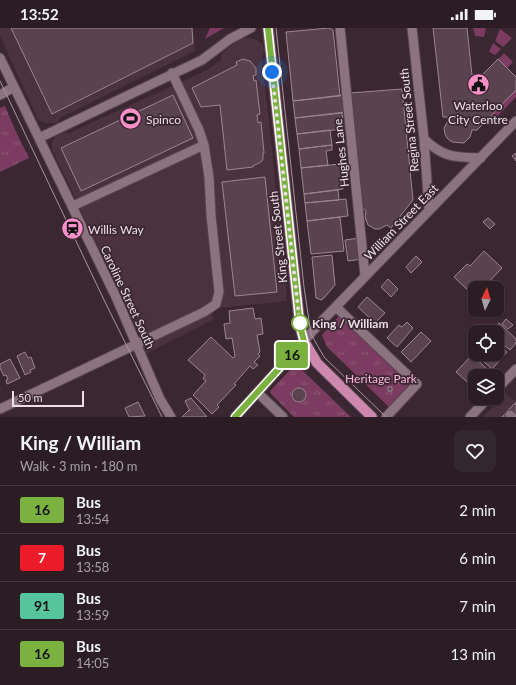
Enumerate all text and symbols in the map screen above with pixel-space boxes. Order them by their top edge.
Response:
text: 13:52 [20,5,59,23]
your location [262,62,282,82]
street label: Regina Street South [396,68,422,172]
public building icon: Waterloo City Centre [465,71,491,97]
place label: Waterloo City Centre [448,98,508,127]
sports icon: Spinco [117,106,143,132]
place label: Spinco [146,112,181,127]
street label: Hughes Lane [330,118,352,188]
street label: William Street East [361,180,442,263]
street label: King Street South [266,190,290,284]
station icon: Willis Way [60,216,86,242]
place label: Willis Way [88,222,144,237]
street label: Caroline Street South [97,243,159,351]
north arrow [468,281,504,317]
map controls [468,281,504,405]
marker: King / William [291,314,309,332]
place label: King / William [312,316,388,331]
button: locate [468,325,504,361]
line badge: 16 [274,342,310,368]
text: 16 [284,346,300,363]
button: layers [468,369,504,405]
park label: Heritage Park [345,371,418,386]
scale bar [12,389,84,408]
text: 50 m [18,391,43,404]
button: heart [454,430,496,472]
text: King / William [20,431,141,454]
text: Walk · 3 min · 180 m [20,458,138,474]
text: Bus [76,493,101,511]
text: 16 [34,501,50,518]
text: 2 min [459,501,496,519]
text: 13:54 [76,511,109,527]
text: Bus [76,541,101,559]
text: 7 [38,549,46,566]
text: 6 min [459,549,496,567]
text: 13:58 [76,559,109,575]
text: Bus [76,589,101,607]
text: 91 [34,597,50,614]
text: 7 min [459,597,496,615]
text: 13:59 [76,607,109,623]
text: Bus [76,637,101,655]
text: 16 [34,645,50,662]
text: 13 min [450,645,496,663]
text: 14:05 [76,655,109,671]

